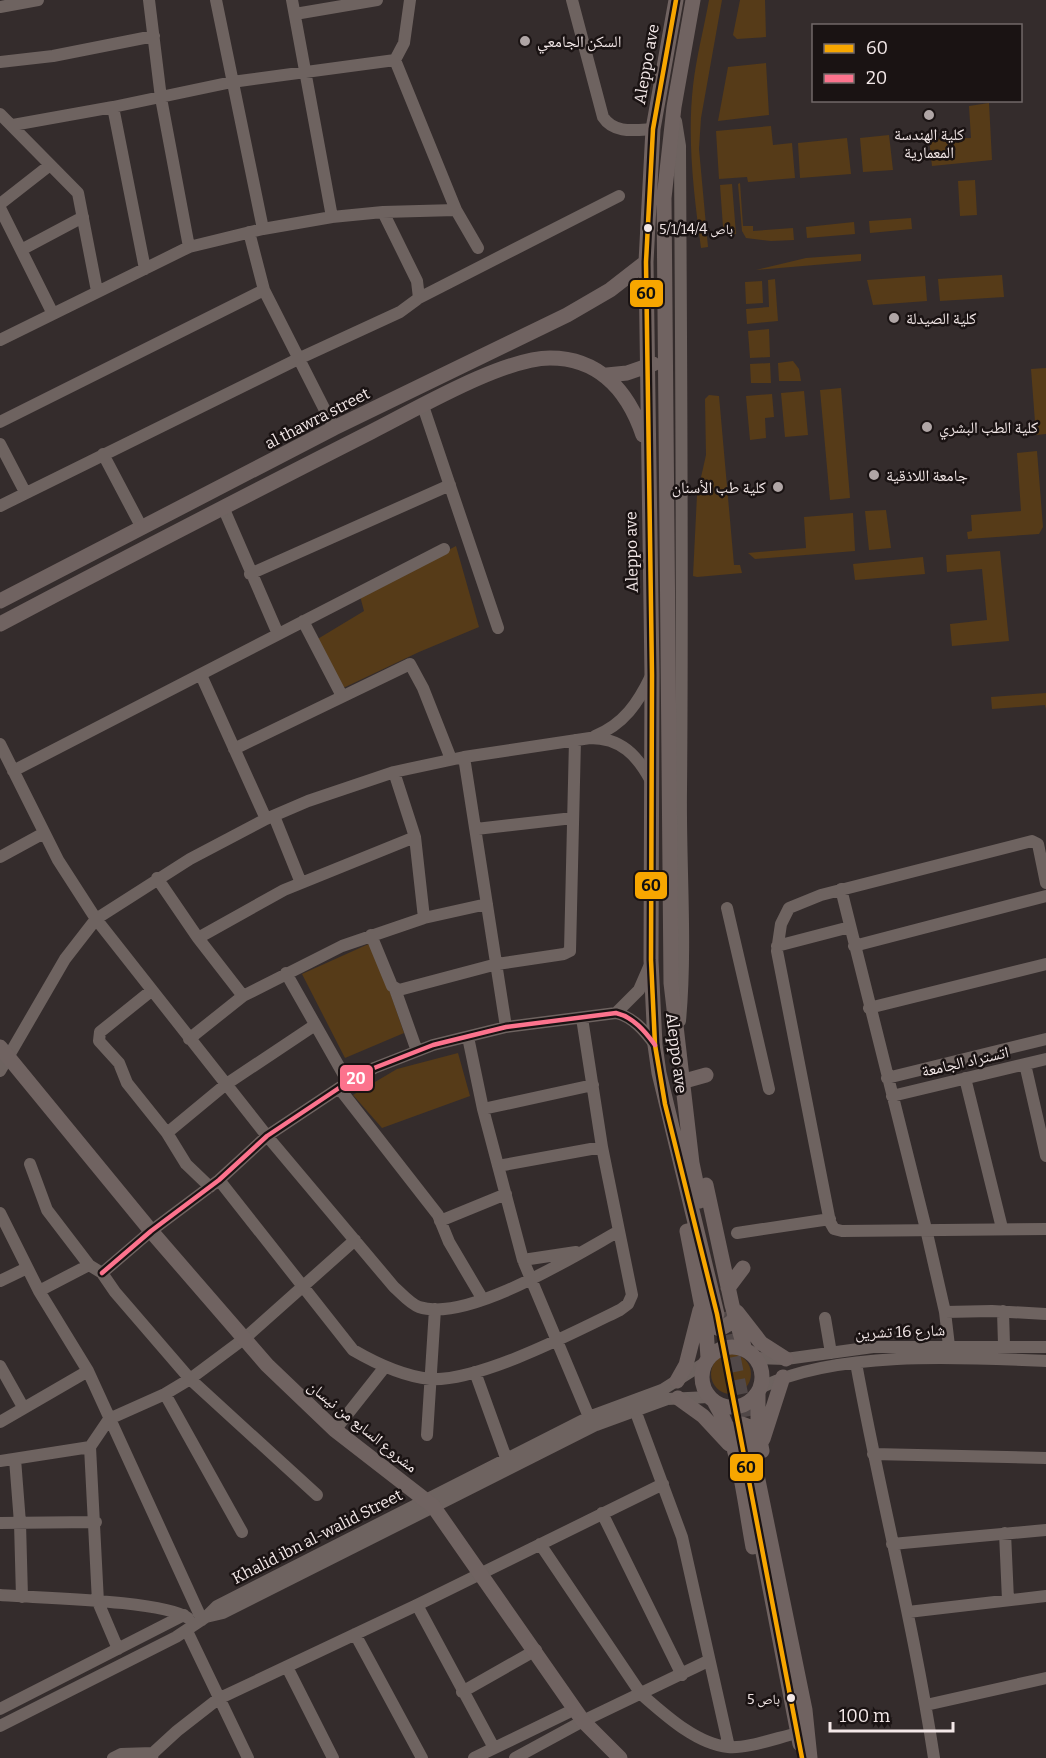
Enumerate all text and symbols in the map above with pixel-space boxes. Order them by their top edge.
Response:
street label: Aleppo ave [630,22,663,106]
legend [812,24,1022,102]
place label: السكن الجامعي [537,32,622,54]
marker: السكن الجامعي [518,34,532,48]
text: 60 [866,37,888,59]
text: 20 [866,67,887,89]
marker: كلية الهندسة المعمارية [922,108,936,122]
place label: كلية الهندسة المعمارية [894,125,964,162]
place label: باص 5/1/14/4 [659,221,733,238]
marker: باص 5/1/14/4 [642,222,654,234]
line badge: 60 [629,279,664,308]
text: 60 [636,284,656,303]
place label: كلية الصيدلة [906,309,977,328]
marker: كلية الصيدلة [887,311,901,325]
street label: al thawra street [262,384,373,453]
place label: كلية الطب البشري [939,418,1038,440]
marker: كلية الطب البشري [920,420,934,434]
place label: جامعة اللاذقية [886,466,968,485]
marker: جامعة اللاذقية [867,468,881,482]
place label: كلية طب الأسنان [672,478,766,498]
marker: كلية طب الأسنان [771,480,785,494]
street label: Aleppo ave [621,511,642,593]
line badge: 60 [634,871,668,900]
text: 60 [641,876,661,895]
street label: Aleppo ave [662,1012,691,1095]
street label: اتستراد الجامعة [920,1042,1011,1081]
line badge: 20 [339,1064,374,1092]
text: 20 [346,1069,366,1088]
street label: شارع 16 تشرين [855,1320,945,1344]
street label: مشروع السابع من نيسان [303,1376,421,1477]
line badge: 60 [729,1453,764,1482]
text: 60 [736,1458,756,1477]
street label: Khalid ibn al-walid Street [229,1485,406,1588]
place label: باص 5 [747,1691,780,1708]
marker: باص 5 [785,1692,797,1704]
scale bar [830,1695,953,1733]
text: 100 m [839,1705,890,1727]

